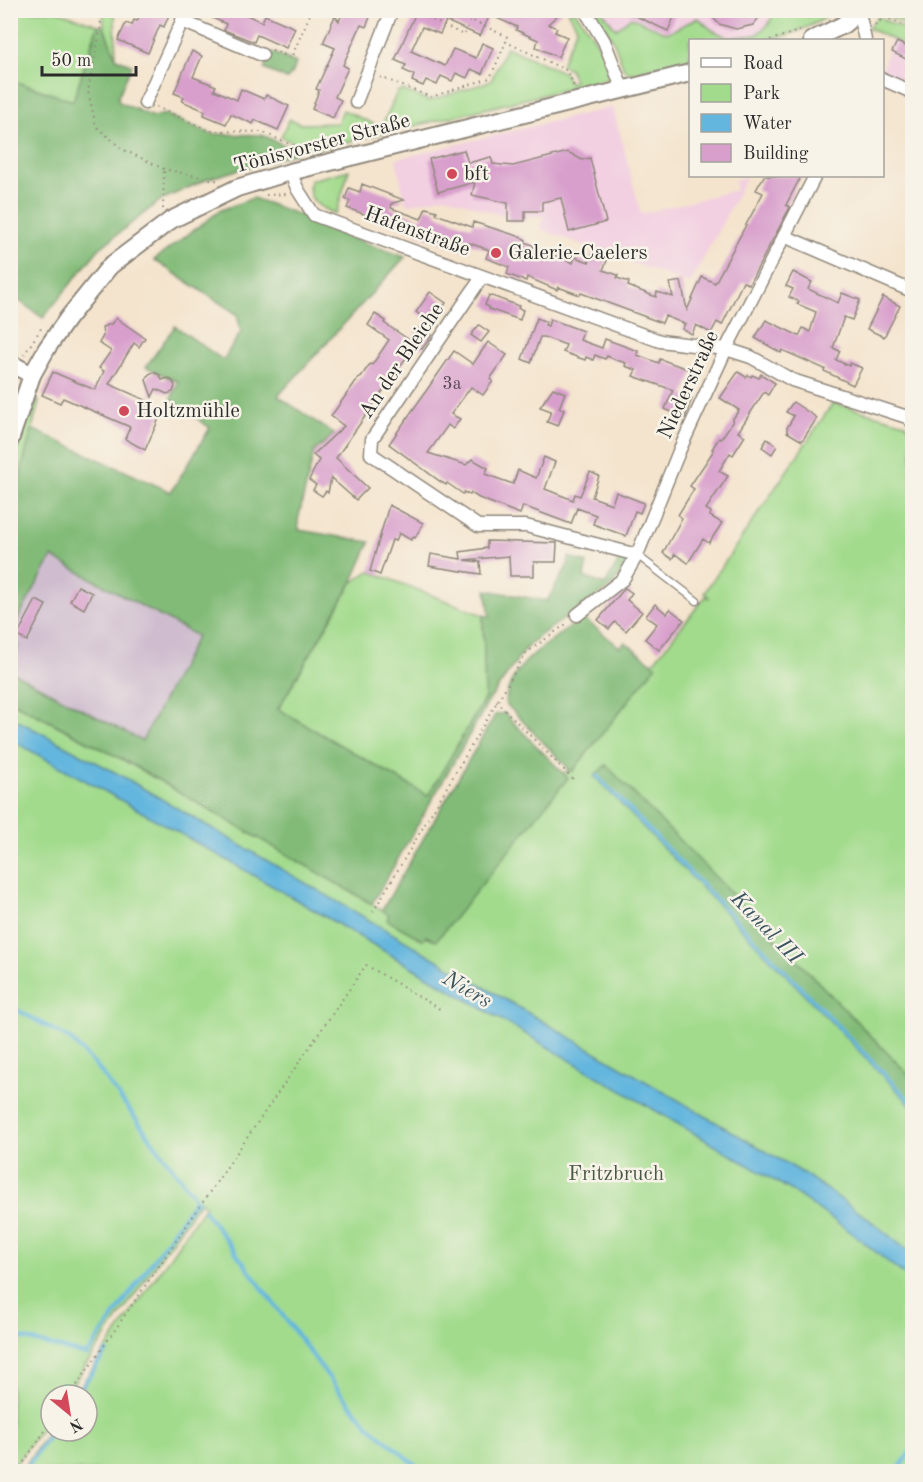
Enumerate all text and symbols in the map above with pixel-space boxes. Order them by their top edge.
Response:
scale bar [42,39,136,77]
legend [689,39,884,177]
text: 50 m [51,52,91,70]
text: Road [743,55,783,73]
text: Park [743,85,780,103]
street label: Tönisvorster Straße [232,110,412,178]
text: Water [743,115,792,133]
text: Building [743,145,809,163]
place label: bft [464,164,489,185]
marker: bft [445,167,459,181]
street label: Hafenstraße [361,203,473,261]
place label: Galerie-Caelers [508,243,648,264]
marker: Galerie-Caelers [489,246,503,260]
street label: An der Bleiche [356,300,448,422]
street label: Niederstraße [655,328,723,442]
house number: 3a [442,375,462,393]
place label: Holtzmühle [136,401,240,422]
marker: Holtzmühle [117,404,131,418]
water label: Kanal III [726,887,807,970]
water label: Niers [438,967,495,1013]
park label: Fritzbruch [568,1164,664,1185]
north arrow [39,1383,99,1443]
text: N [66,1414,85,1435]

